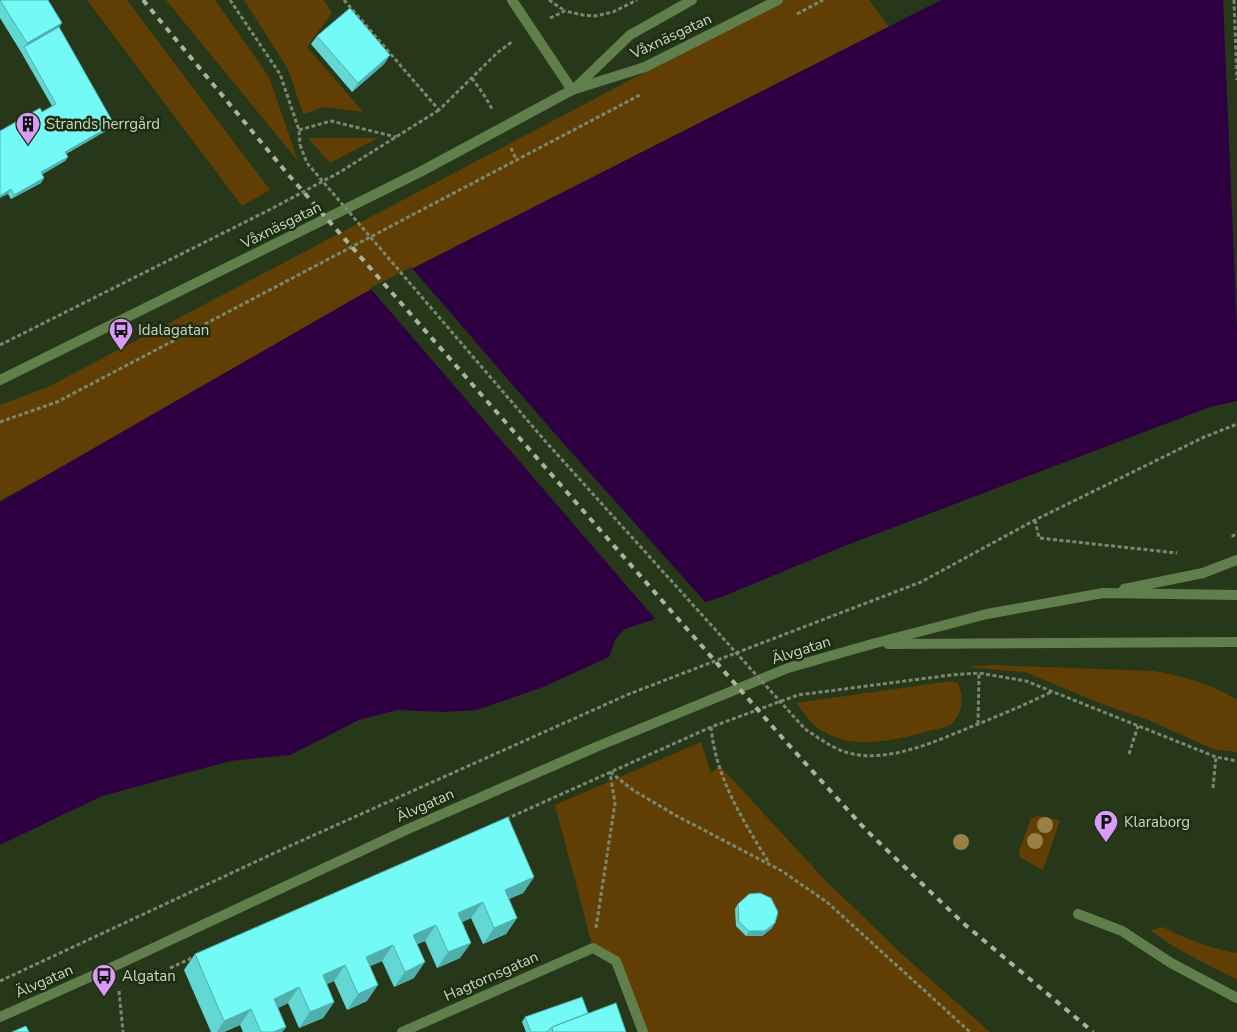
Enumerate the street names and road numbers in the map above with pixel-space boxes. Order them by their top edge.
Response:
street label: Våxnäsgatan [626,8,715,64]
street label: Våxnäsgatan [236,197,325,254]
street label: Älvgatan [769,631,833,669]
street label: Älvgatan [393,783,457,827]
street label: Hagtornsgatan [441,946,541,1006]
street label: Älvgatan [12,959,76,1003]

